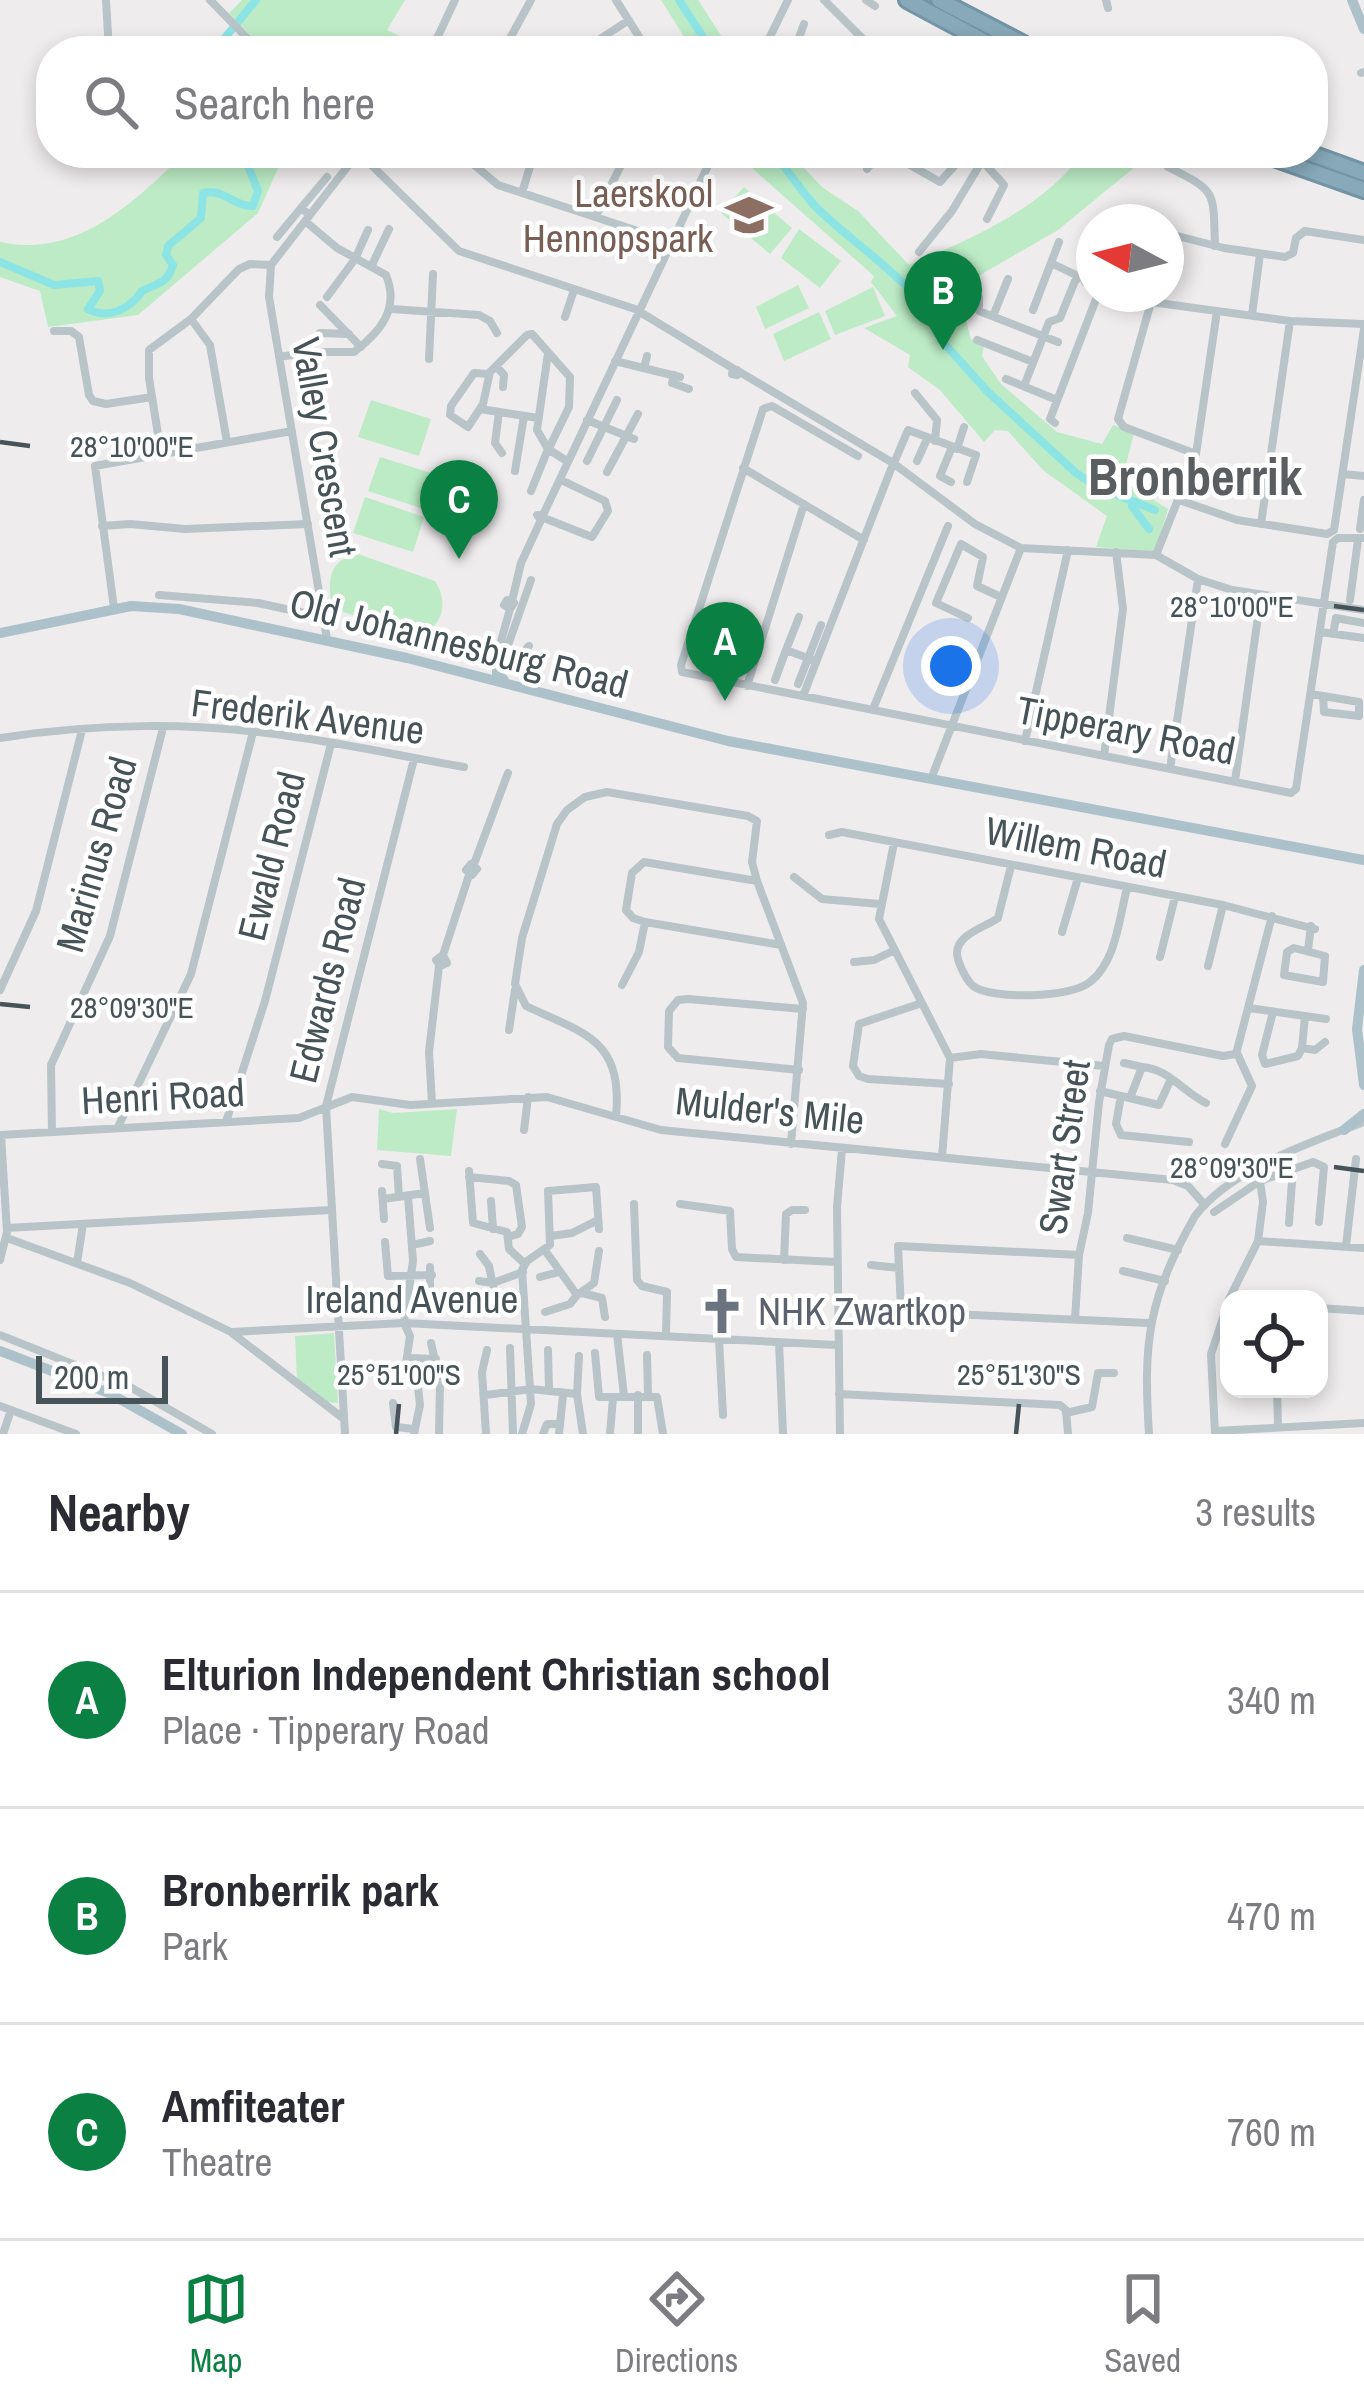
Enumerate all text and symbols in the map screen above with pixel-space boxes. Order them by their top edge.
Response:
search box [36,36,1328,168]
icon: search [78,69,144,135]
text: Search here [174,72,375,133]
place label: Laerskool Hennopspark [523,167,714,264]
school or university icon: Laerskool Hennopspark [724,190,774,240]
north arrow [1076,204,1184,312]
pin: B [904,251,982,350]
street label: Valley Crescent [280,333,370,561]
text: 28°10'00"E [70,426,194,466]
district label: Bronberrik [1088,442,1303,511]
pin: C [420,460,498,559]
street label: Old Johannesburg Road [285,576,633,710]
text: 28°10'00"E [1170,586,1294,626]
pin: A [686,602,764,701]
your location [921,636,981,696]
street label: Frederik Avenue [189,676,427,756]
street label: Tipperary Road [1012,683,1240,777]
street label: Marinus Road [43,750,149,958]
street label: Ewald Road [225,766,317,946]
street label: Willem Road [981,804,1171,890]
street label: Edwards Road [276,872,378,1088]
text: 28°09'30"E [70,987,194,1027]
street label: Swart Street [1026,1056,1102,1238]
street label: Henri Road [80,1066,246,1126]
street label: Mulder's Mile [673,1074,867,1146]
text: 28°09'30"E [1170,1147,1294,1187]
street label: Ireland Avenue [306,1273,518,1325]
place label: NHK Zwartkop [758,1285,966,1337]
church icon: NHK Zwartkop [697,1286,747,1336]
map controls [1220,1290,1328,1398]
button: locate [1220,1290,1328,1398]
scale bar [36,1350,168,1403]
text: 25°51'00"S [337,1354,461,1394]
text: 25°51'30"S [957,1354,1081,1394]
text: 200 m [54,1355,129,1399]
text: Nearby [48,1478,190,1547]
text: 3 results [1195,1486,1316,1538]
text: Elturion Independent Christian school [162,1643,830,1704]
text: A [75,1674,99,1726]
text: 340 m [1227,1674,1316,1726]
text: Place · Tipperary Road [162,1704,490,1756]
text: Bronberrik park [162,1859,439,1920]
text: B [75,1890,99,1942]
text: 470 m [1227,1890,1316,1942]
text: Park [162,1920,228,1972]
text: Amfiteater [162,2075,344,2136]
text: C [75,2106,99,2158]
text: 760 m [1227,2106,1316,2158]
text: Theatre [162,2136,272,2188]
tab: Map [183,2266,249,2382]
tab: Directions [615,2266,738,2382]
tab: Saved [1104,2266,1181,2382]

